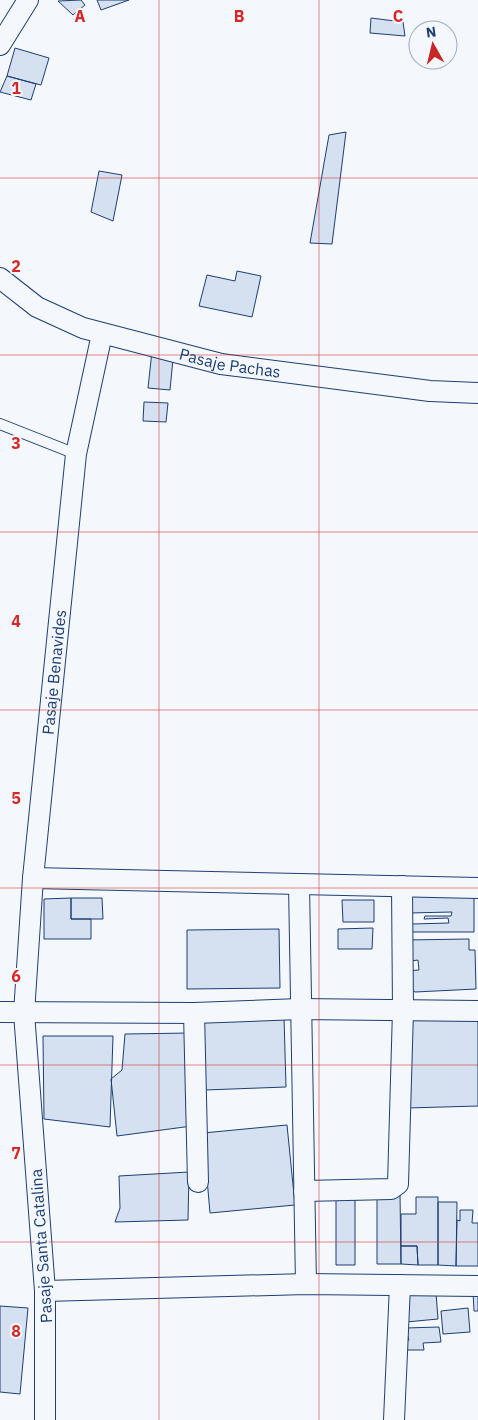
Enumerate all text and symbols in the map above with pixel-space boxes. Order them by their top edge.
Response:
text: A [75,6,86,26]
text: B [234,6,245,26]
text: C [393,6,403,26]
north arrow [408,20,458,70]
text: N [425,23,437,42]
text: 1 [11,78,21,98]
text: 2 [11,256,21,276]
street label: Pasaje Pachas [177,344,282,382]
text: 3 [11,433,21,453]
street label: Pasaje Benavides [38,609,70,736]
text: 4 [11,611,21,631]
text: 5 [11,788,21,808]
text: 6 [11,966,21,986]
text: 7 [11,1143,21,1163]
street label: Pasaje Santa Catalina [26,1168,56,1324]
text: 8 [11,1321,21,1341]

